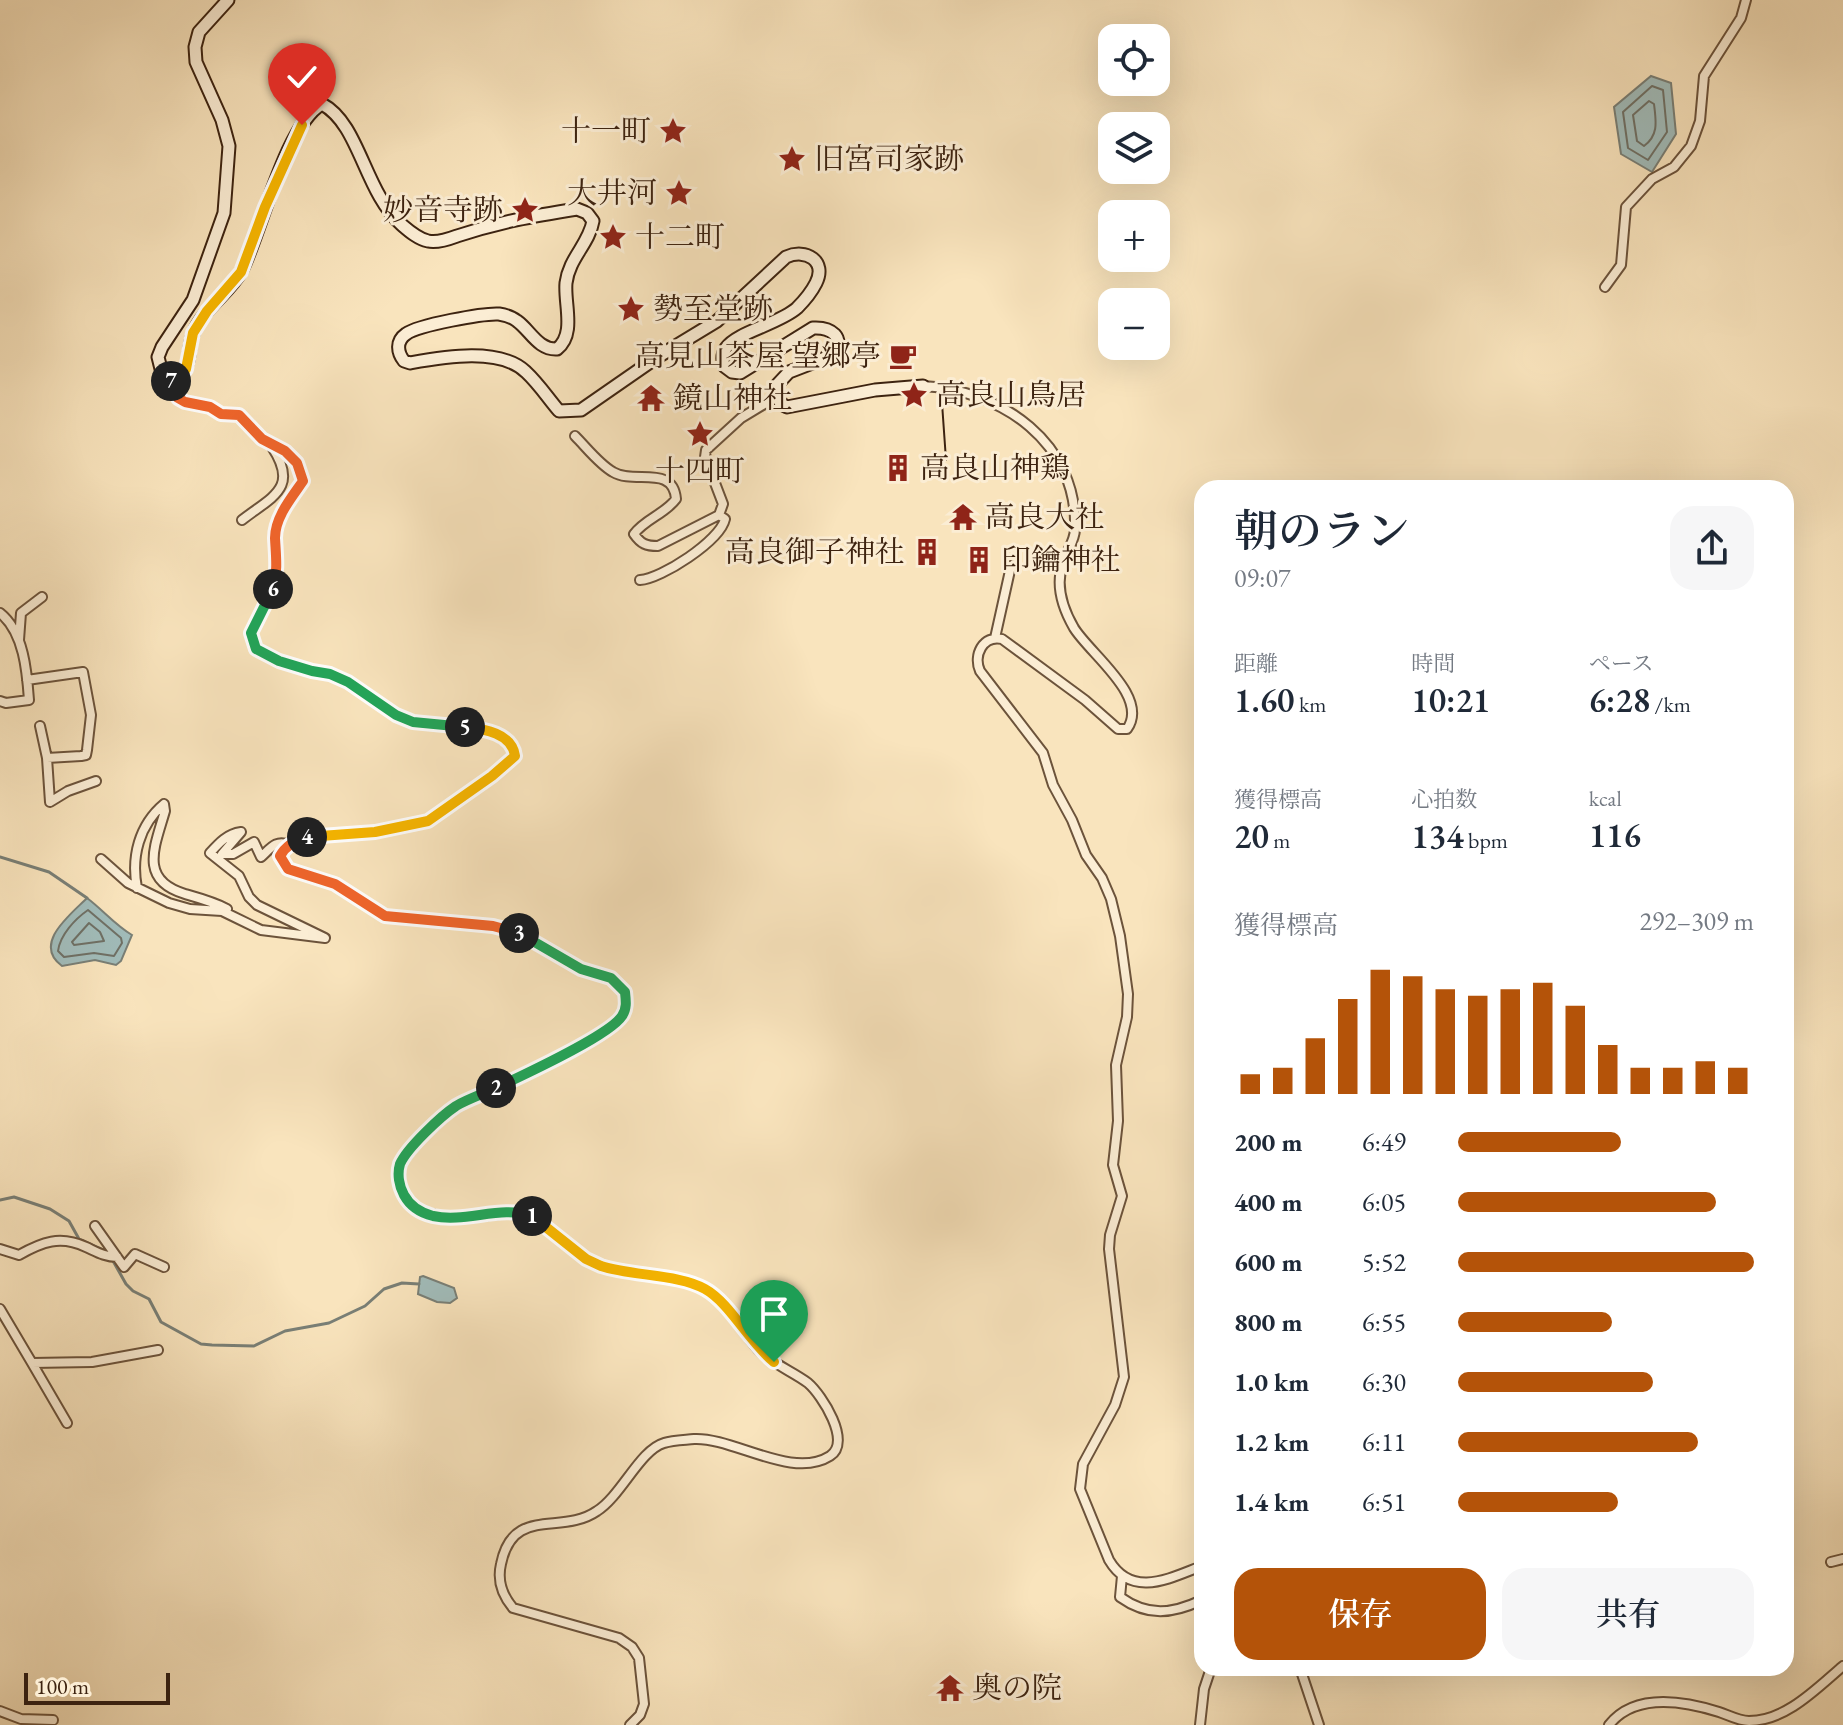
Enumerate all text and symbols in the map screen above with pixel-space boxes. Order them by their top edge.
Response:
map controls [1098,24,1170,360]
button: locate [1098,24,1170,96]
pin [268,43,336,125]
icon: check [280,55,324,99]
place label: 十一町 [561,111,651,150]
button: layers [1098,112,1170,184]
place icon: 十一町 [658,116,688,146]
place label: 旧宮司家跡 [814,139,964,178]
place icon: 旧宮司家跡 [777,144,807,174]
place label: 大井河 [567,173,657,212]
place icon: 大井河 [664,178,694,208]
place label: 妙音寺跡 [383,190,503,229]
place icon: 妙音寺跡 [510,195,540,225]
button: + [1098,200,1170,272]
place label: 十二町 [635,217,725,256]
place icon: 十二町 [598,222,628,252]
button: − [1098,288,1170,360]
place label: 勢至堂跡 [653,289,773,328]
place icon: 勢至堂跡 [616,294,646,324]
place label: 高見山茶屋 望郷亭 [635,336,881,375]
cafe icon: 高見山茶屋 望郷亭 [888,341,918,371]
pin: 7 [151,361,191,401]
text: 7 [165,366,177,395]
place label: 高良山鳥居 [936,375,1086,414]
place label: 鏡山神社 [673,378,793,417]
place icon: 高良山鳥居 [899,380,929,410]
temple icon: 鏡山神社 [636,383,666,413]
place icon: 十四町 [685,419,715,449]
place label: 高良山神鶏 [920,448,1070,487]
place label: 十四町 [655,451,745,490]
building icon: 高良山神鶏 [883,453,913,483]
place label: 高良大社 [985,497,1105,536]
temple icon: 高良大社 [948,502,978,532]
text: 朝のラン [1234,502,1410,559]
button: share [1670,506,1754,590]
place label: 高良御子神社 [725,532,905,571]
building icon: 高良御子神社 [912,537,942,567]
place label: 印鑰神社 [1001,540,1121,579]
building icon: 印鑰神社 [964,545,994,575]
text: 09:07 [1234,561,1290,595]
pin: 6 [253,569,293,609]
text: 6 [267,574,279,603]
text: 距離 [1234,649,1278,678]
text: 時間 [1411,649,1455,678]
text: ペース [1589,649,1654,678]
text: 1.60 [1234,678,1295,722]
text: 10:21 [1411,678,1490,722]
text: 6:28 [1589,678,1650,722]
text: km [1295,690,1326,719]
text: /km [1650,690,1691,719]
pin: 5 [445,707,485,747]
text: 5 [459,712,471,741]
text: kcal [1589,784,1622,813]
text: 獲得標高 [1234,785,1322,814]
text: 心拍数 [1411,785,1477,814]
text: 116 [1589,813,1641,857]
text: 20 [1234,814,1269,858]
text: 134 [1411,814,1464,858]
pin: 4 [287,817,327,857]
text: 4 [301,822,313,851]
text: m [1269,826,1290,855]
text: bpm [1464,826,1508,855]
text: 292–309 m [1639,904,1754,938]
text: 獲得標高 [1234,908,1338,942]
pin: 3 [499,913,539,953]
text: 3 [513,918,525,947]
pin: 2 [476,1068,516,1108]
text: 2 [490,1073,502,1102]
text: 200 m [1234,1125,1302,1159]
text: 6:49 [1362,1125,1406,1159]
text: 400 m [1234,1185,1302,1219]
text: 6:05 [1362,1185,1406,1219]
pin: 1 [512,1196,552,1236]
text: 1 [526,1201,538,1230]
text: 600 m [1234,1245,1302,1279]
text: 5:52 [1362,1245,1406,1279]
pin [740,1280,808,1362]
icon: arrive [752,1292,796,1336]
text: 800 m [1234,1305,1302,1339]
text: 6:55 [1362,1305,1406,1339]
text: 1.0 km [1234,1365,1309,1399]
text: 6:30 [1362,1365,1406,1399]
text: 1.2 km [1234,1425,1309,1459]
text: 6:11 [1362,1425,1406,1459]
text: 1.4 km [1234,1485,1309,1519]
text: 6:51 [1362,1485,1406,1519]
button: 保存 [1234,1568,1486,1660]
button: 共有 [1502,1568,1754,1660]
place label: 奥の院 [972,1668,1062,1707]
scale bar [24,1669,170,1705]
text: 100 m [36,1672,89,1701]
temple icon: 奥の院 [935,1673,965,1703]

